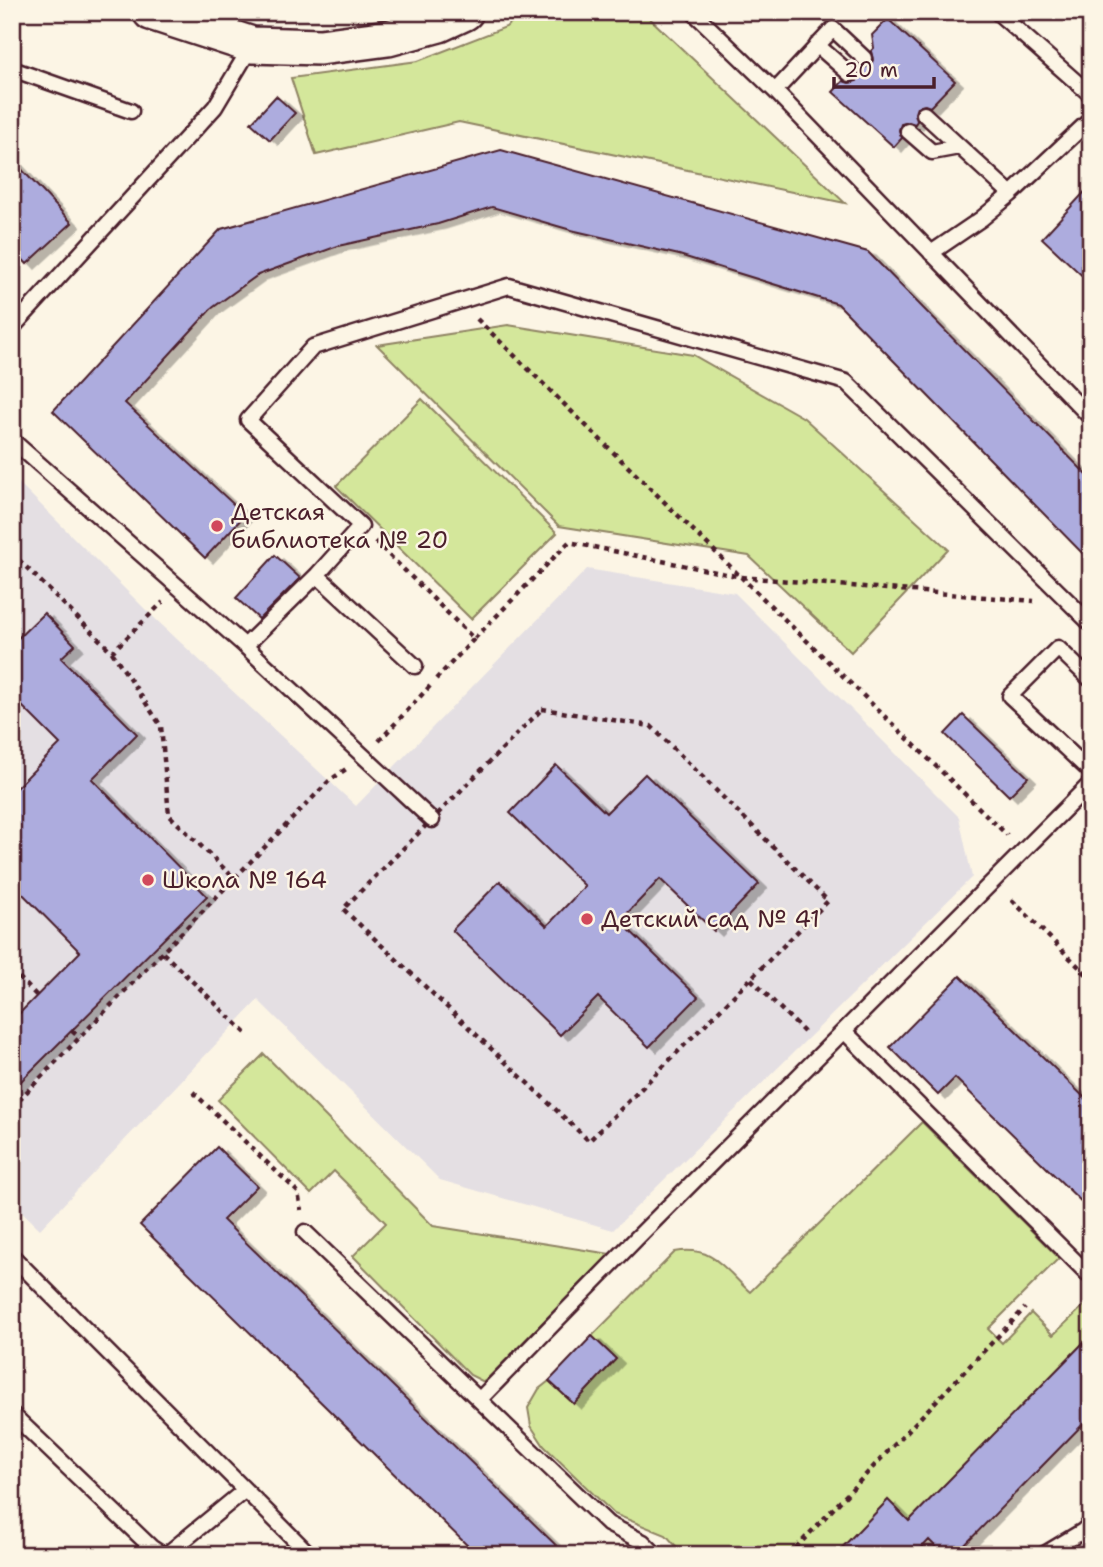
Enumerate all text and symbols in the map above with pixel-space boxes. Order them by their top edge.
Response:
scale bar [834,46,933,90]
text: 20 m [844,56,898,84]
place label: Детская библиотека № 20 [231,496,448,556]
marker: Детская библиотека № 20 [209,518,225,534]
place label: Школа № 164 [162,864,327,896]
marker: Школа № 164 [140,872,156,888]
place label: Детский сад № 41 [601,903,820,935]
marker: Детский сад № 41 [579,911,595,927]

